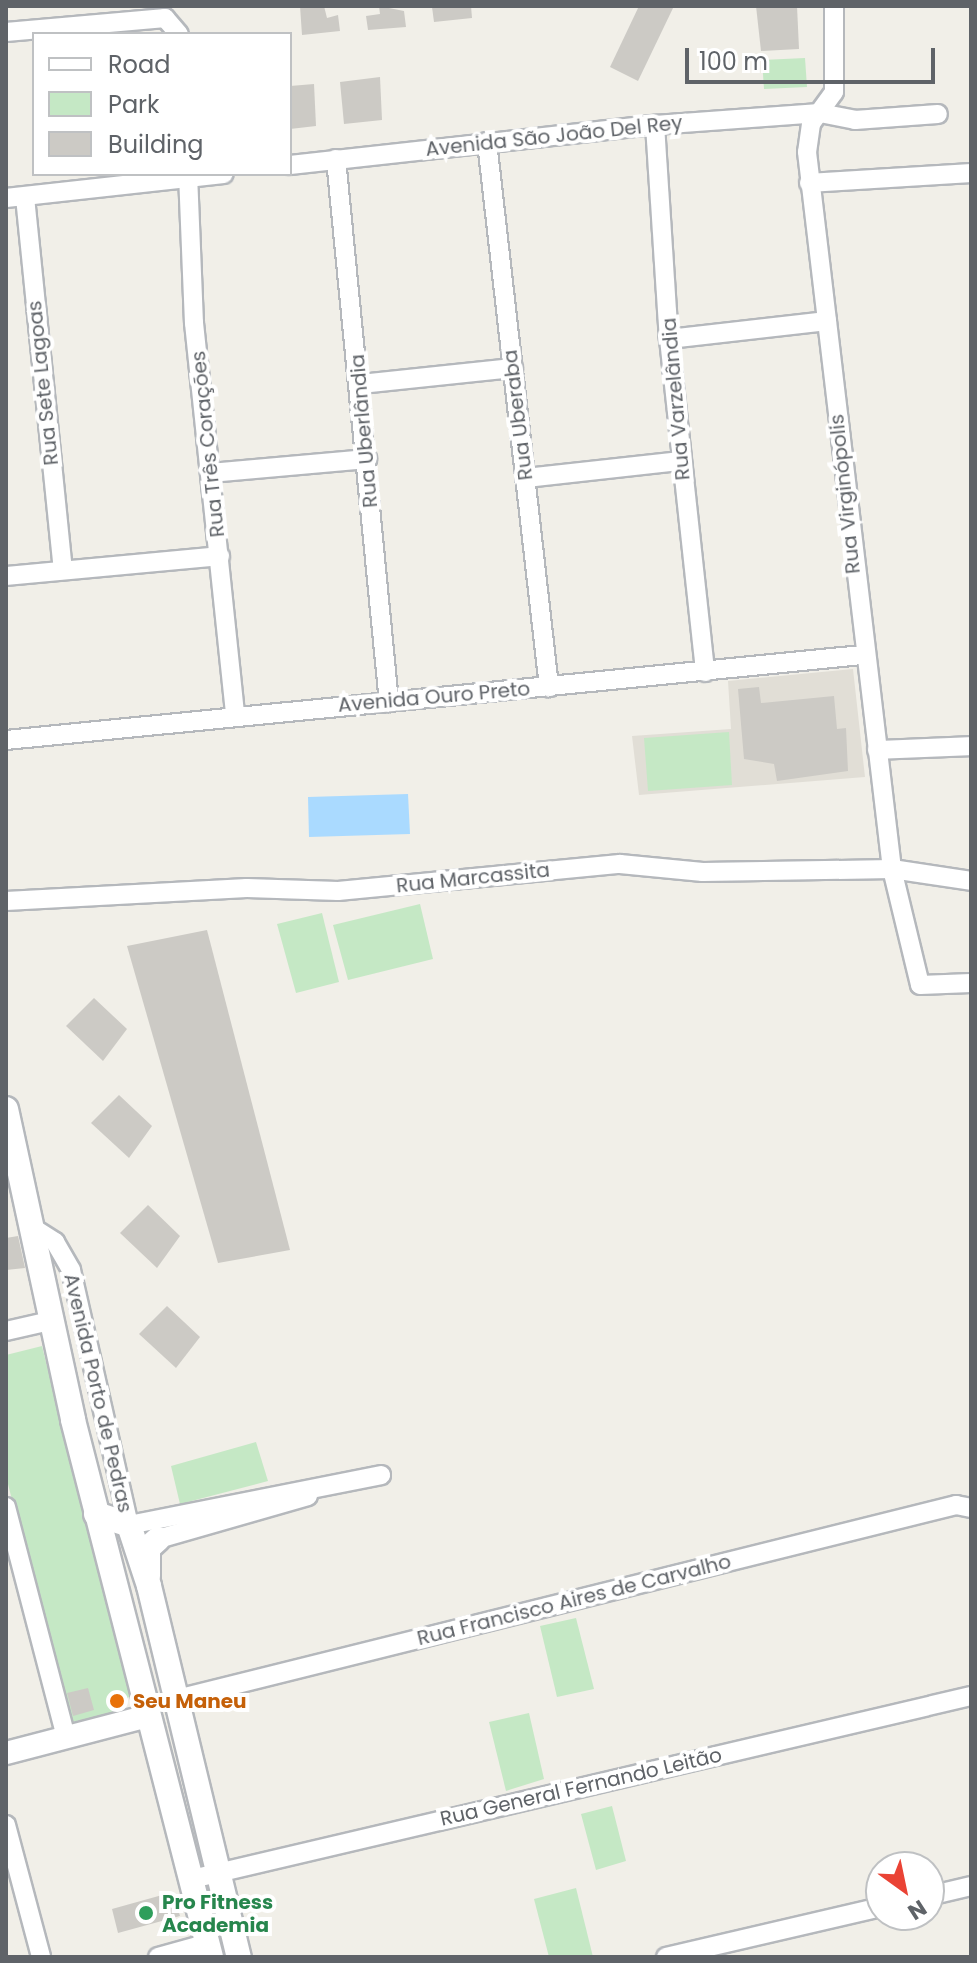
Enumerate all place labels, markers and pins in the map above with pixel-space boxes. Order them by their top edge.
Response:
place label: Seu Maneu [133,1689,247,1713]
marker: Seu Maneu [108,1692,126,1710]
place label: Pro Fitness Academia [162,1890,273,1937]
marker: Pro Fitness Academia [137,1904,155,1922]

